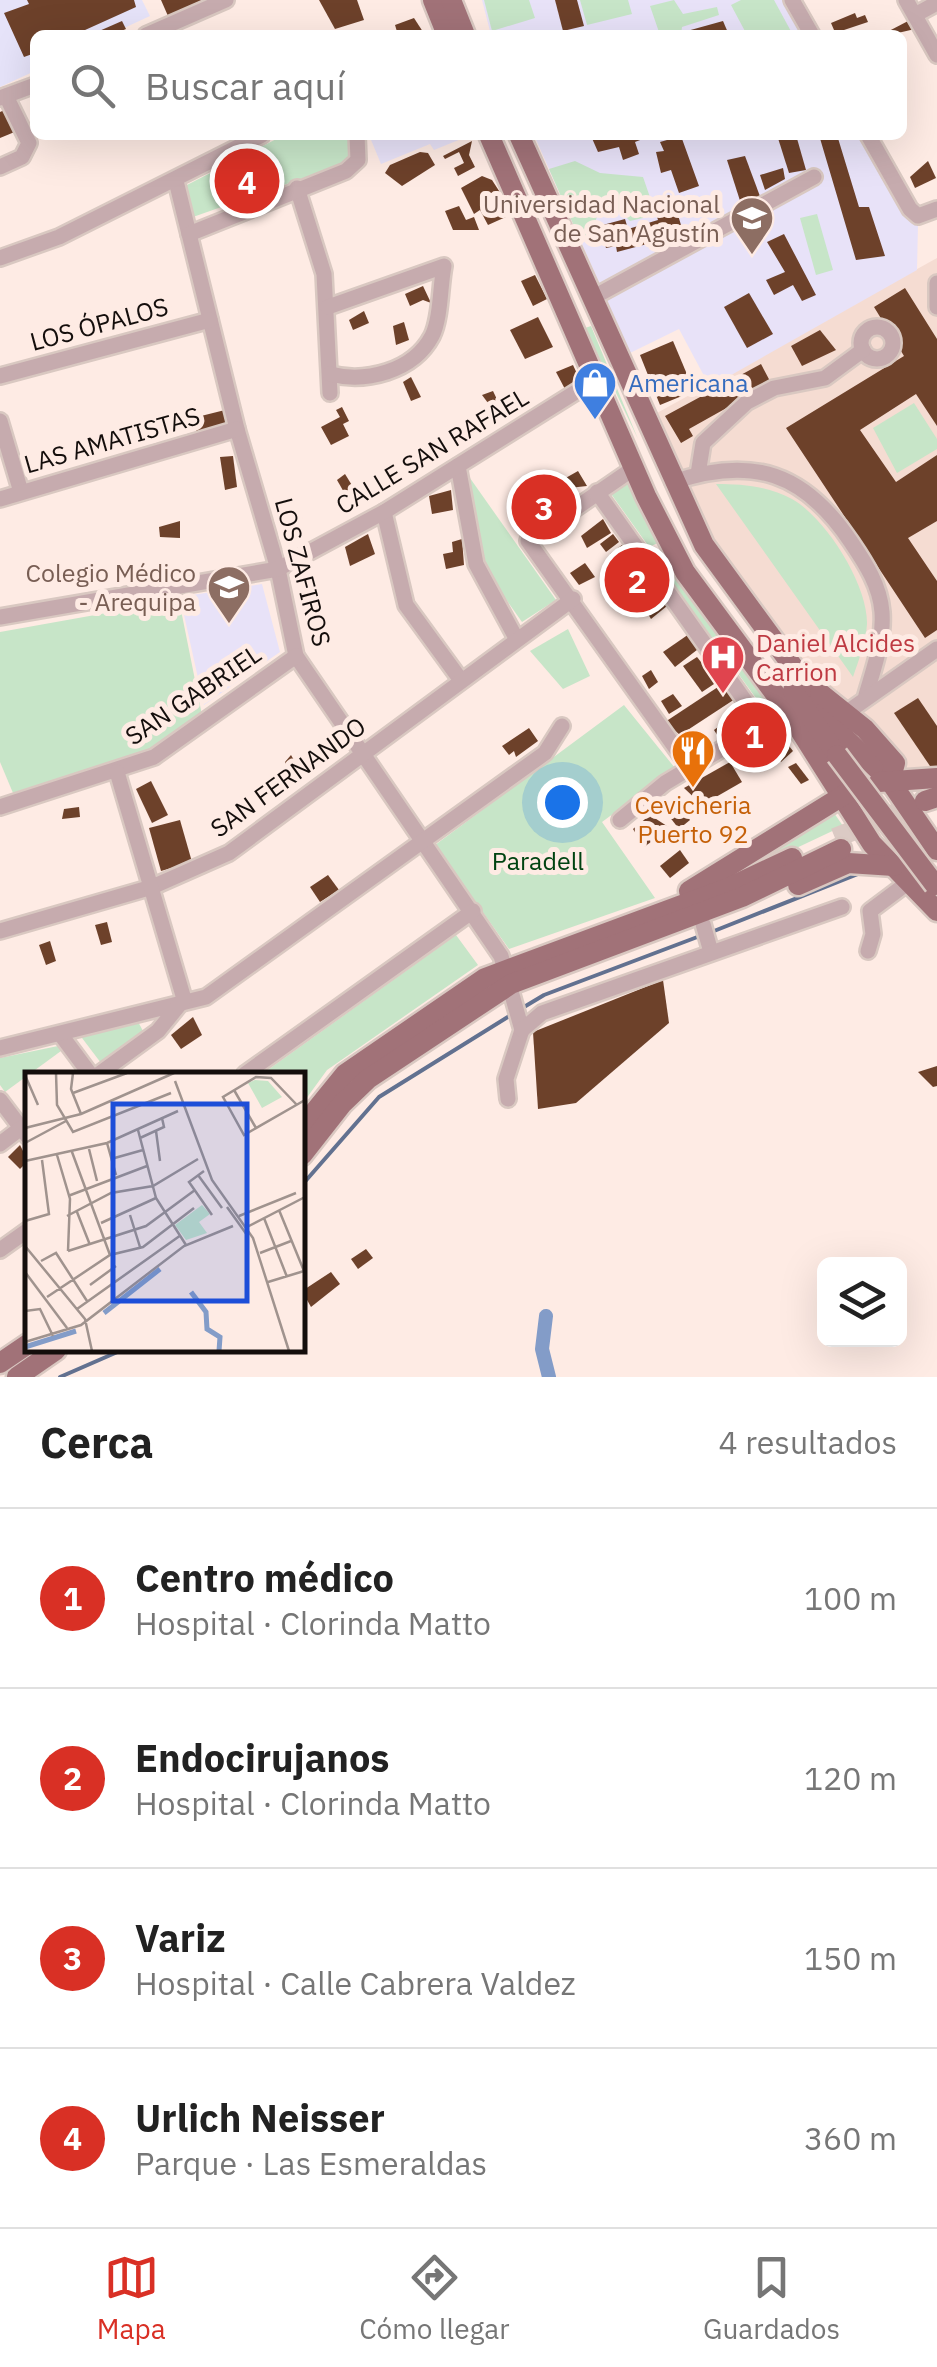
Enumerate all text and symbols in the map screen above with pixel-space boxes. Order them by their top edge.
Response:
search box [30,30,907,140]
icon: search [65,58,120,113]
text: Buscar aquí [145,61,346,110]
pin: 4 [214,144,280,218]
place label: Universidad Nacional de San Agustín [483,187,720,249]
school or university icon: Universidad Nacional de San Agustín [729,195,775,256]
street label: LOS ÓPALOS [26,289,172,358]
shop icon: Americana [572,360,618,421]
place label: Americana [628,366,748,399]
street label: CALLE SAN RAFAEL [329,380,534,521]
street label: LAS AMATISTAS [20,399,204,480]
pin: 3 [512,470,576,544]
street label: LOS ZAFIROS [268,494,339,650]
pin: 2 [604,542,670,618]
place label: Colegio Médico - Arequipa [25,556,196,618]
school or university icon: Colegio Médico - Arequipa [206,564,252,625]
place label: Daniel Alcides Carrion [756,626,915,688]
hospital icon: Daniel Alcides Carrion [700,634,746,695]
street label: SAN GABRIEL [118,637,267,752]
pin: 1 [722,698,786,772]
street label: SAN FERNANDO [203,709,372,844]
restaurant icon: Cevicheria Puerto 92 [670,728,716,789]
your location [537,777,588,828]
place label: Cevicheria Puerto 92 [635,788,751,850]
park label: Paradell [492,844,584,877]
inset map [25,1072,305,1352]
map controls [817,1257,907,1347]
button: layers [817,1257,907,1347]
text: Cerca [40,1415,153,1470]
text: 4 resultados [718,1421,897,1463]
text: Centro médico [135,1553,394,1602]
text: 1 [63,1577,82,1619]
text: 100 m [804,1577,897,1619]
text: Hospital · Clorinda Matto [135,1602,491,1644]
text: Endocirujanos [135,1733,390,1782]
text: 2 [63,1757,82,1799]
text: 120 m [804,1757,897,1799]
text: Hospital · Clorinda Matto [135,1782,491,1824]
text: Variz [135,1913,226,1962]
text: 3 [63,1937,82,1979]
text: 150 m [804,1937,897,1979]
text: Hospital · Calle Cabrera Valdez [135,1962,576,2004]
text: Urlich Neisser [135,2093,385,2142]
text: 4 [63,2117,82,2159]
text: 360 m [804,2117,897,2159]
text: Parque · Las Esmeraldas [135,2142,487,2184]
tab: Mapa [97,2250,166,2347]
tab: Cómo llegar [359,2250,509,2347]
tab: Guardados [703,2250,840,2347]

